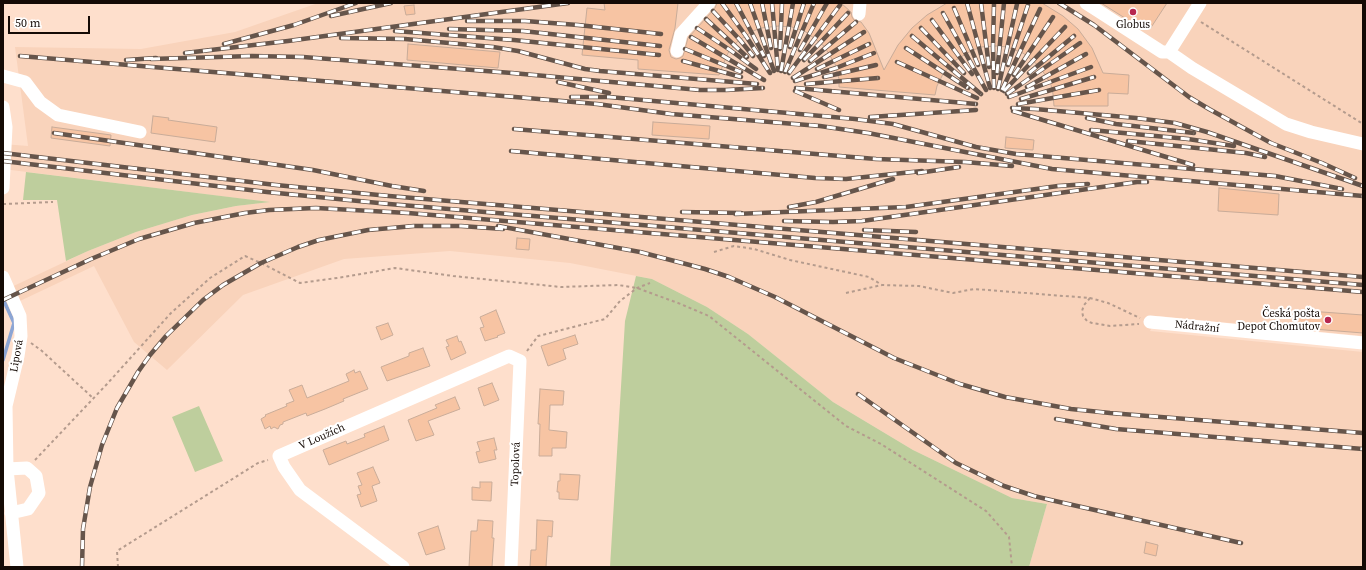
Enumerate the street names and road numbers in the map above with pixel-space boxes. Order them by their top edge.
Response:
street label: Nádražní [1174,318,1220,336]
street label: Lipová [8,339,26,373]
street label: V Loužích [297,421,347,453]
street label: Topolová [509,442,523,486]

